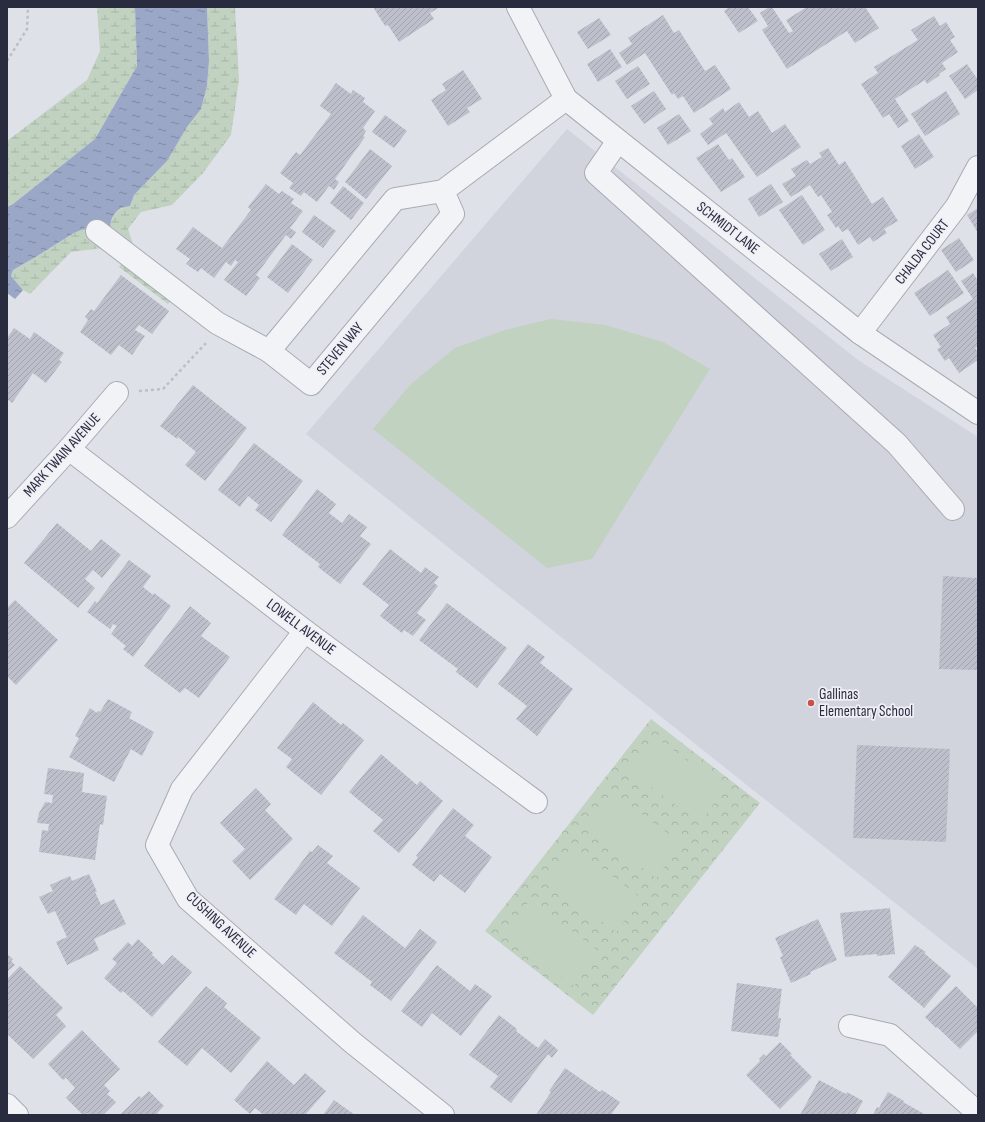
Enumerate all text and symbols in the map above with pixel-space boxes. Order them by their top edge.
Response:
street label: SCHMIDT LANE [693,197,763,259]
street label: CHALDA COURT [891,216,953,288]
street label: STEVEN WAY [312,318,368,379]
street label: MARK TWAIN AVENUE [19,409,105,501]
street label: LOWELL AVENUE [262,595,340,659]
place label: Gallinas Elementary School [819,685,913,721]
marker: Gallinas Elementary School [806,698,816,708]
street label: CUSHING AVENUE [182,888,260,962]

